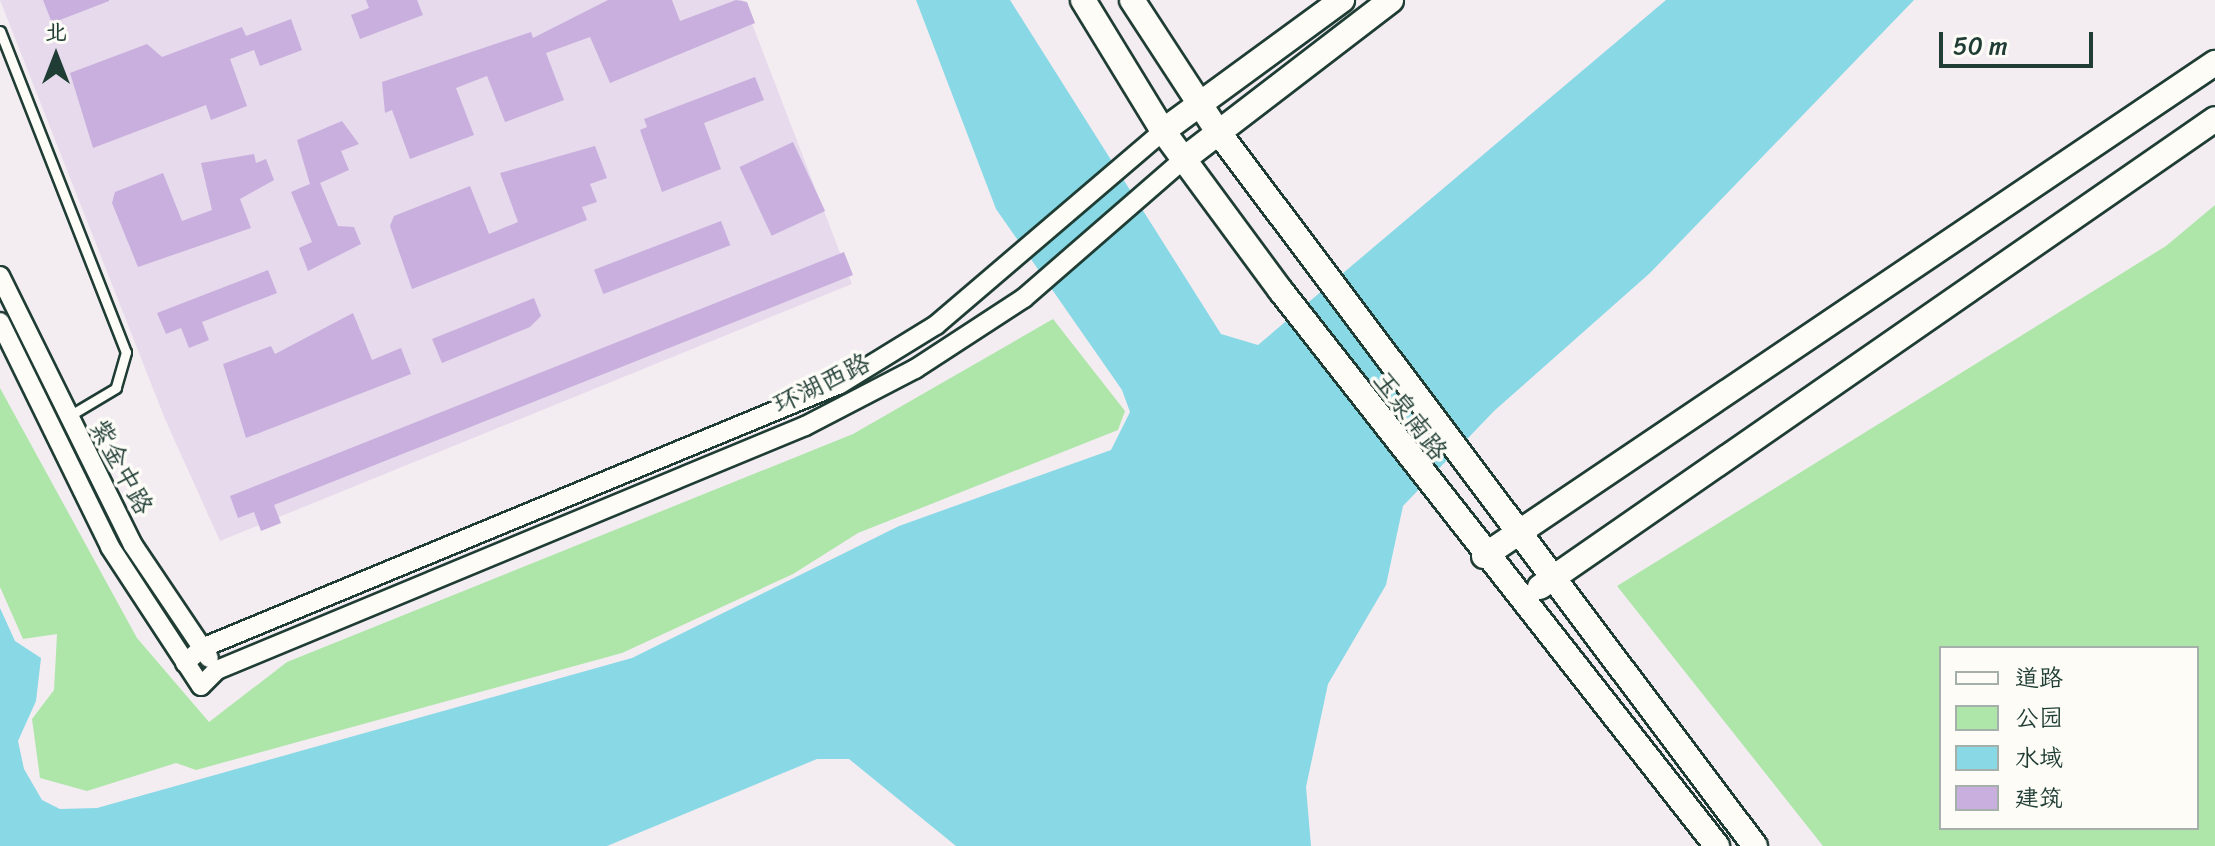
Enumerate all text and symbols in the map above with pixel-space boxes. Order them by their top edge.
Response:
text: 北 [45,12,67,51]
north arrow [16,16,96,96]
scale bar [1943,16,2097,66]
text: 50 m [1953,25,2008,67]
street label: 环湖西路 [768,347,876,421]
street label: 玉泉南路 [1366,365,1454,467]
street label: 紫金中路 [83,414,159,520]
legend [1939,646,2199,830]
text: 道路 [2015,657,2063,699]
text: 公园 [2015,697,2063,739]
text: 水域 [2015,737,2063,779]
text: 建筑 [2015,777,2063,819]

